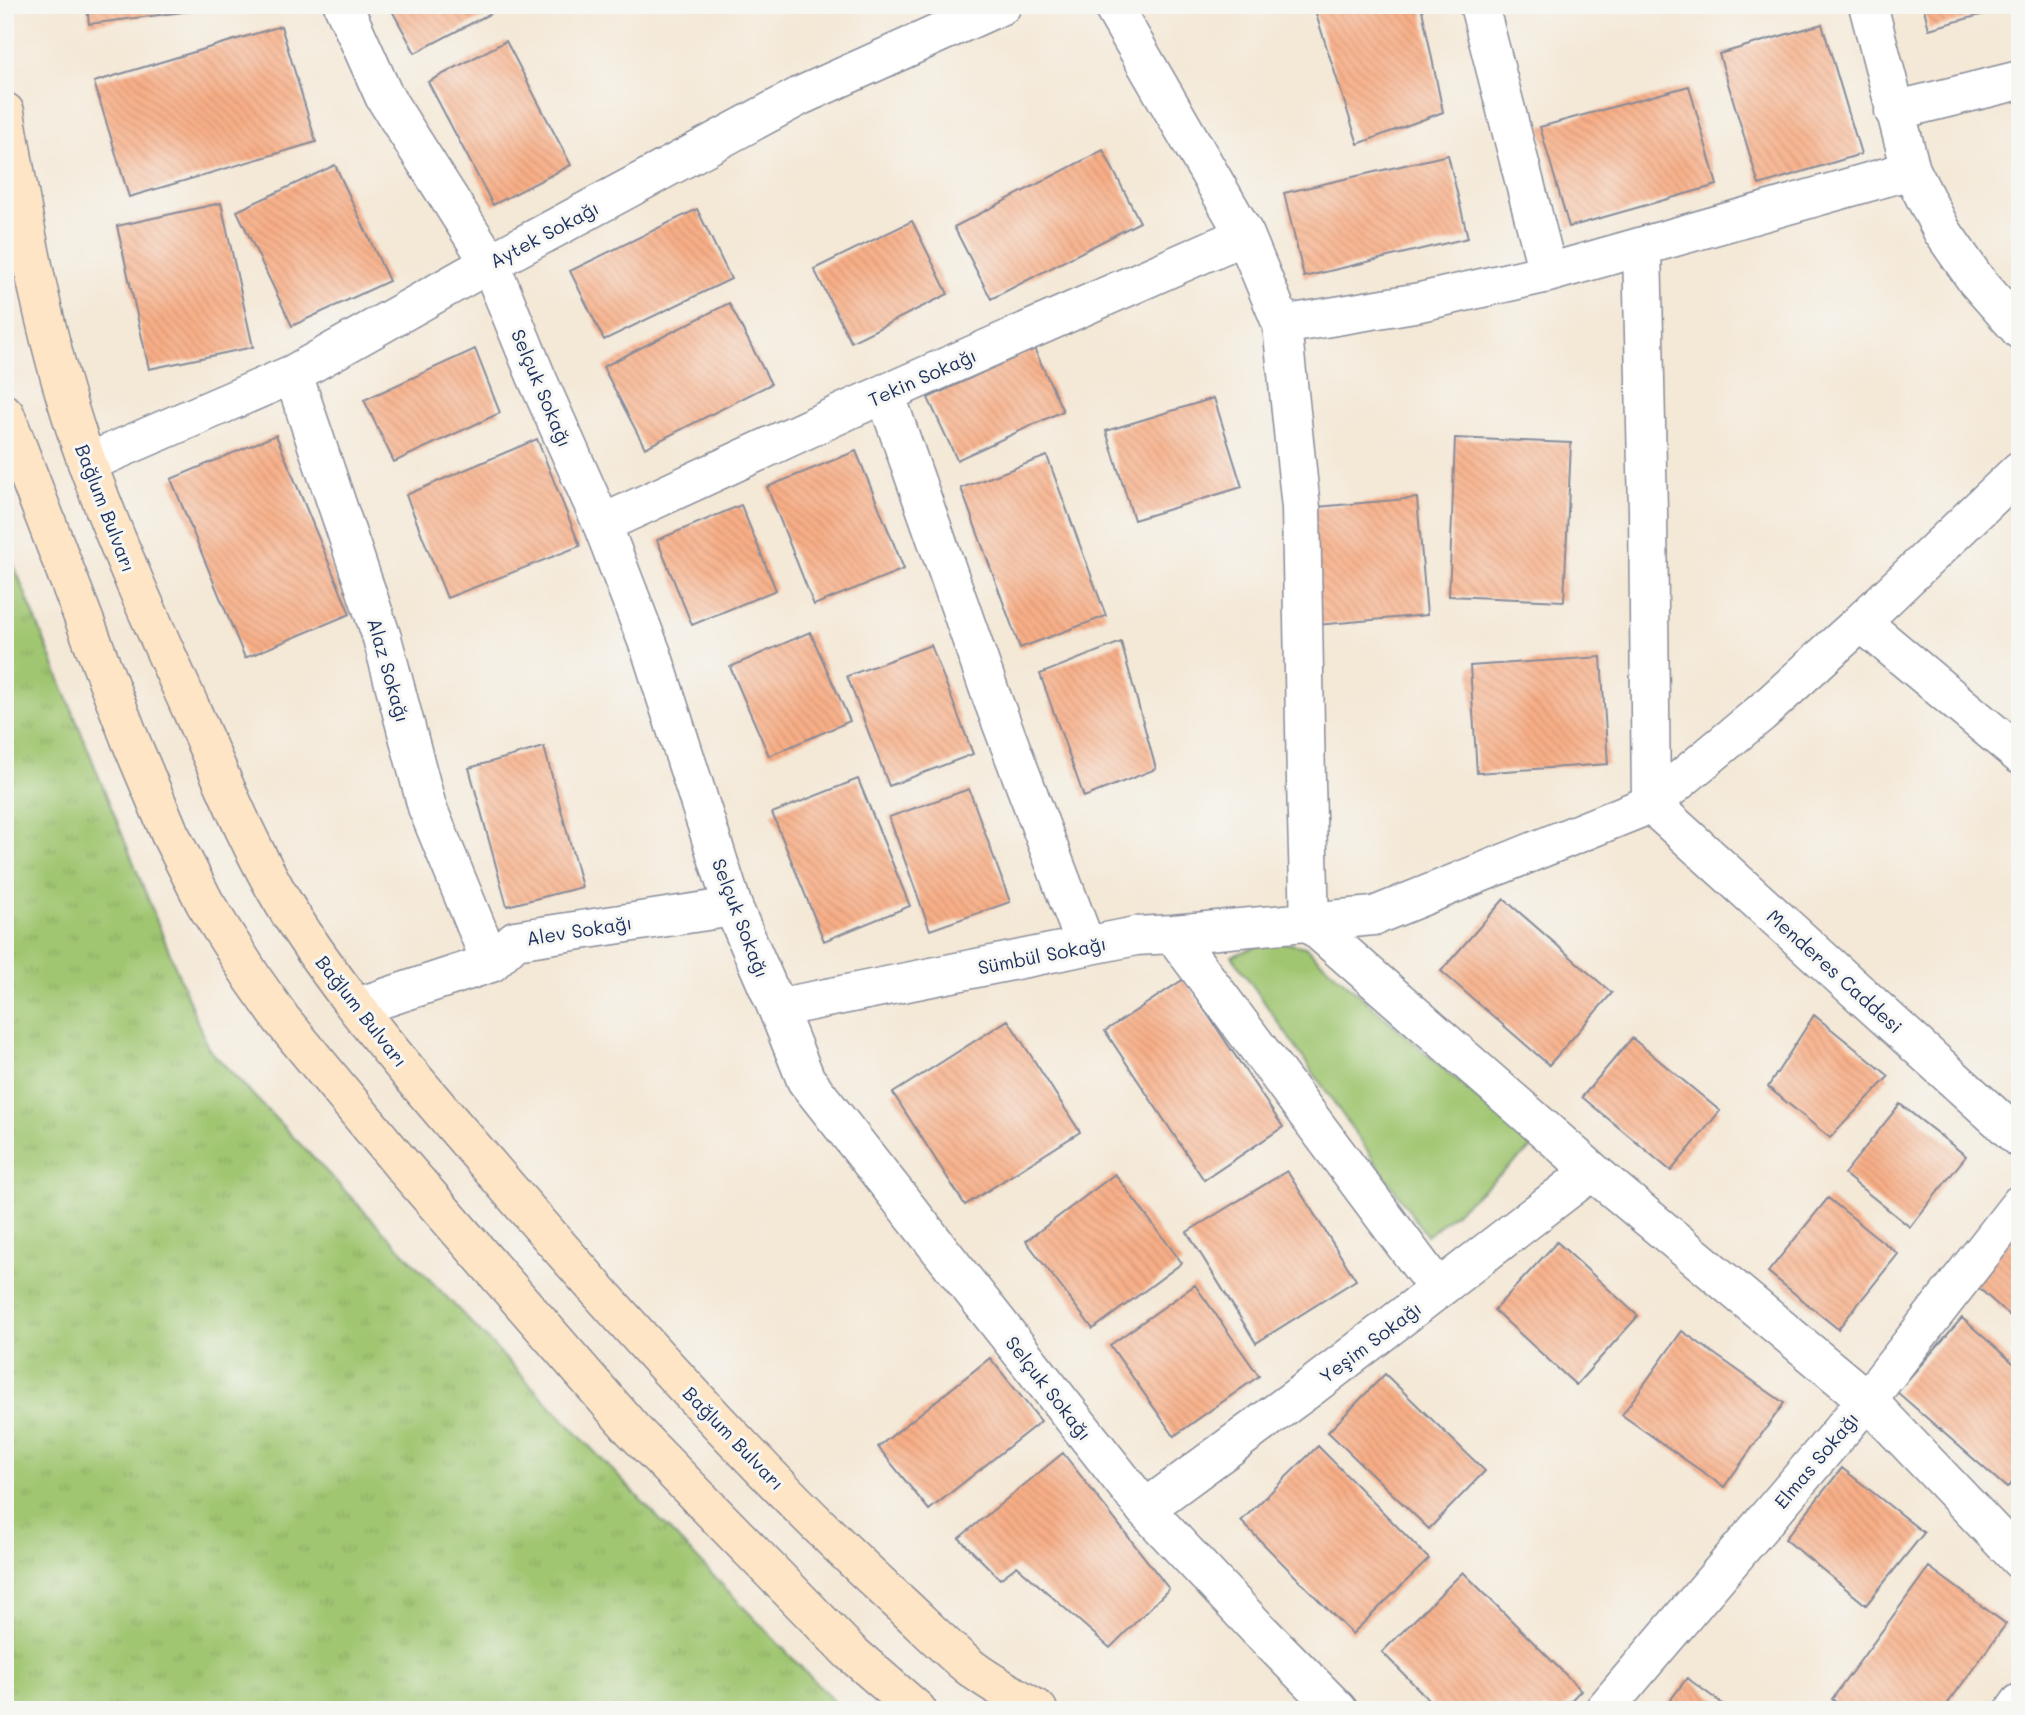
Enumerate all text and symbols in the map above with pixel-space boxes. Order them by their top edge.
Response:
street label: Aytek Sokağı [485,195,603,273]
street label: Selçuk Sokağı [506,325,578,451]
street label: Tekin Sokağı [864,342,980,412]
street label: Bağlum Bulvarı [70,440,142,576]
street label: Alaz Sokağı [362,615,416,725]
street label: Selçuk Sokağı [707,855,775,981]
street label: Menderes Caddesi [1762,903,1908,1039]
street label: Alev Sokağı [524,909,634,951]
street label: Sümbül Sokağı [976,930,1108,980]
street label: Bağlum Bulvarı [310,950,414,1072]
street label: Yeşim Sokağı [1314,1295,1426,1389]
street label: Selçuk Sokağı [1000,1331,1098,1445]
street label: Bağlum Bulvarı [678,1381,790,1495]
street label: Elmas Sokağı [1768,1406,1864,1514]

